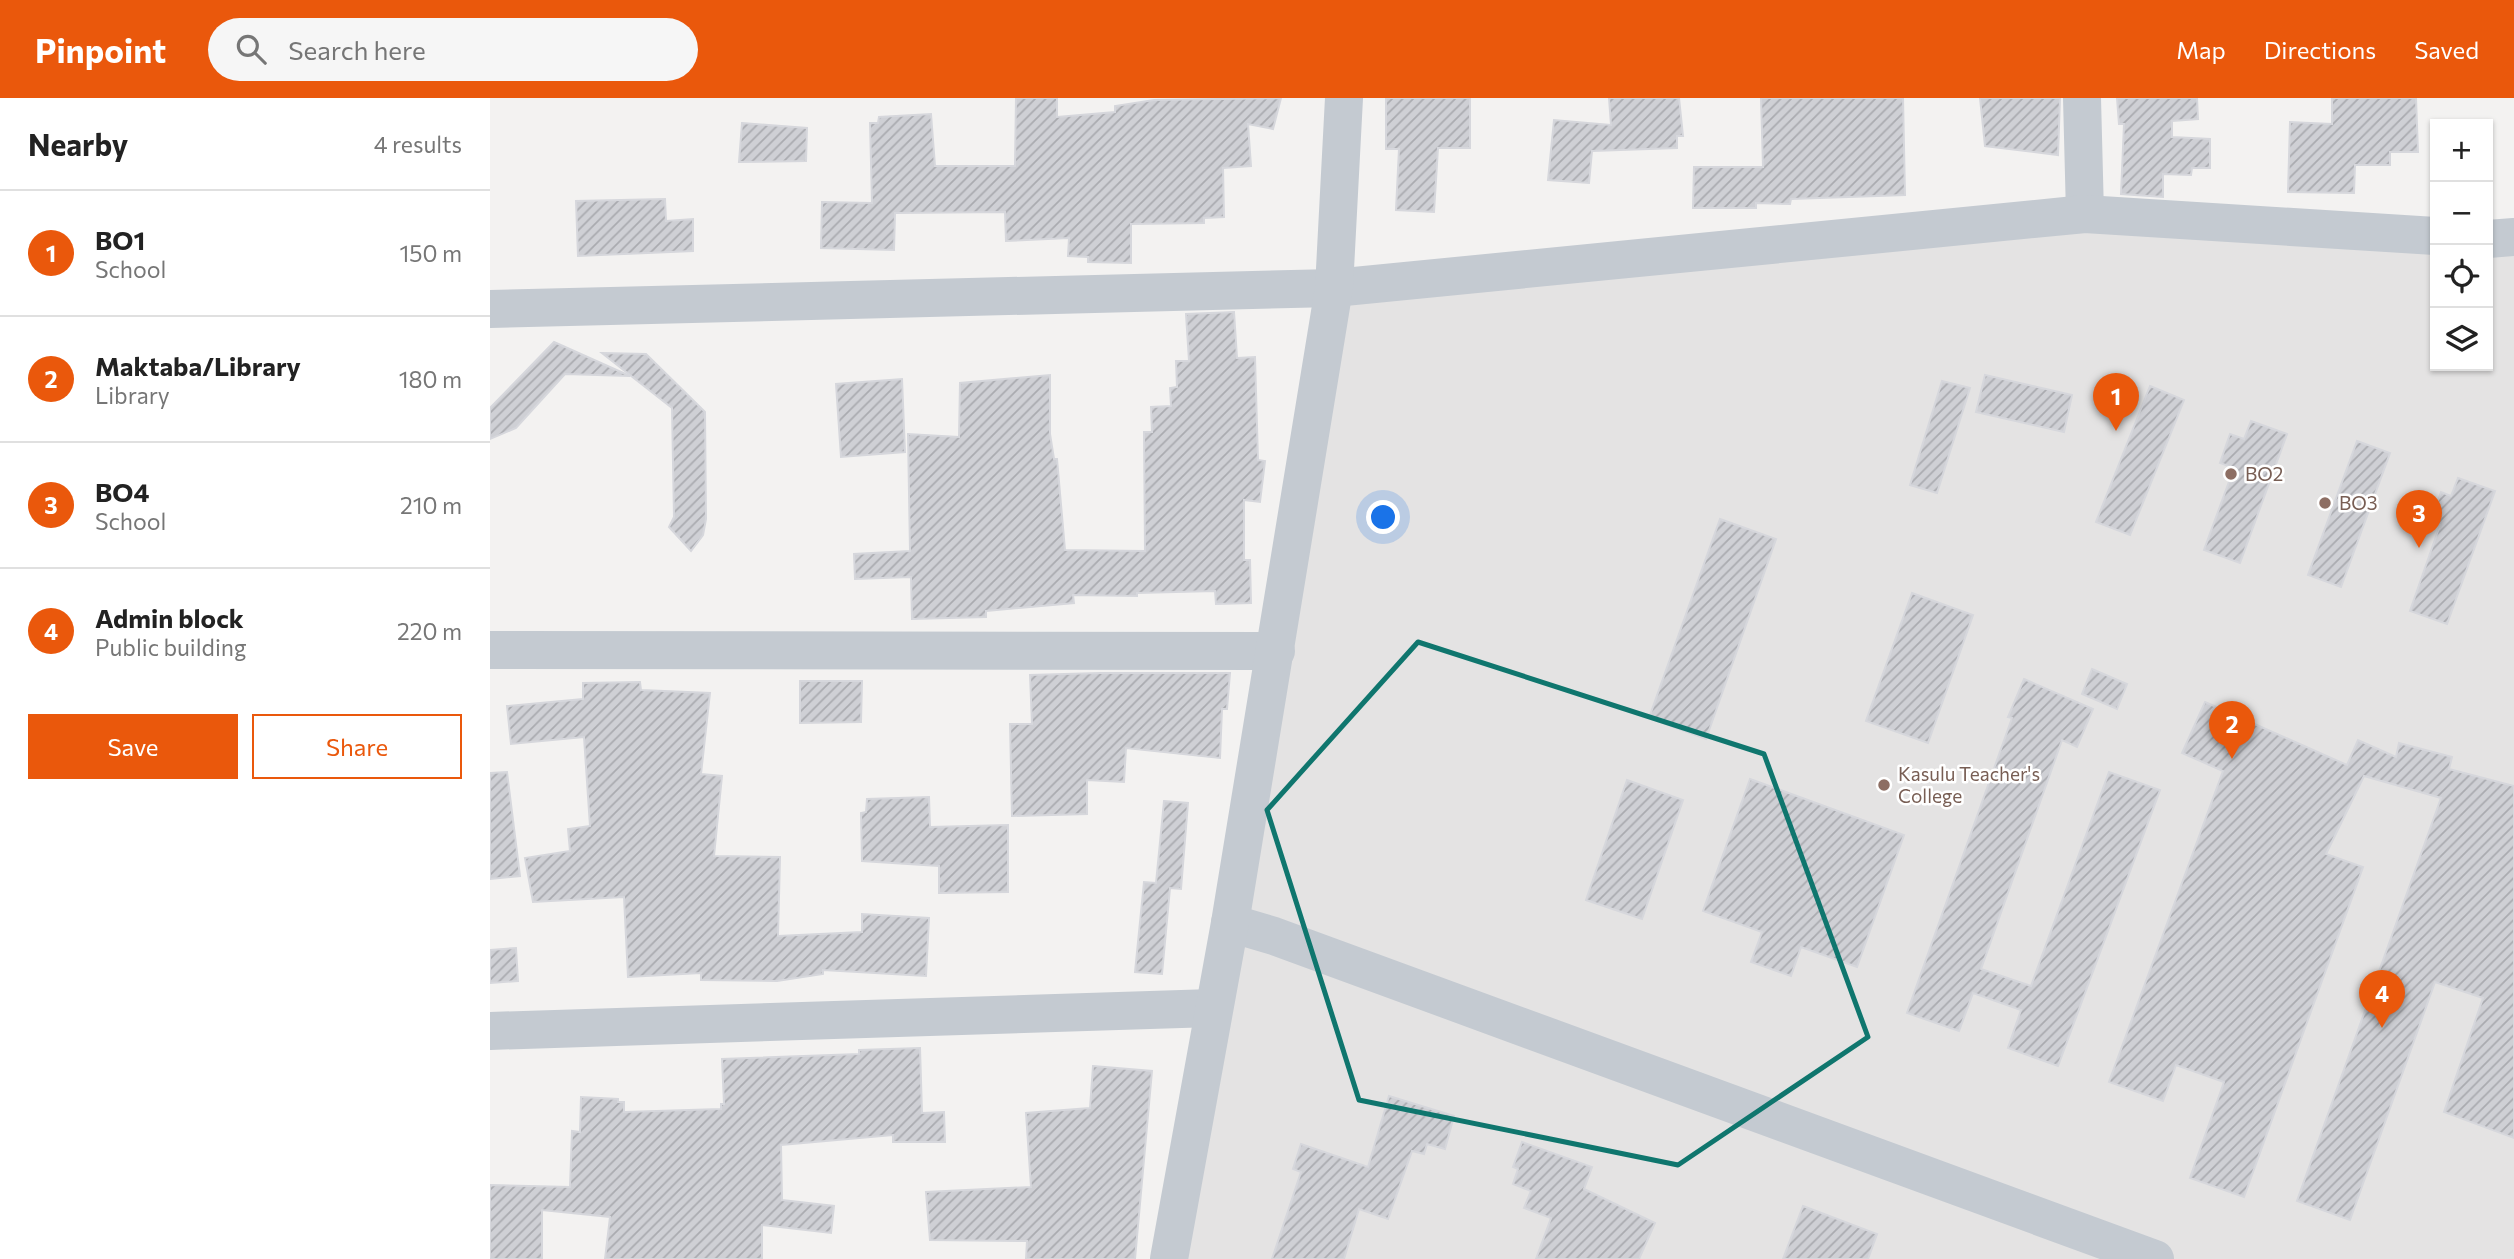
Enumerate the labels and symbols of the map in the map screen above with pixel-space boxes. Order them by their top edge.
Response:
pin: 1 [2093,373,2139,431]
place label: BO2 [2245,462,2283,485]
marker: BO2 [2223,466,2239,482]
pin: 3 [2396,490,2442,548]
place label: BO3 [2339,491,2378,514]
marker: BO3 [2317,495,2333,511]
your location [1366,500,1400,534]
pin: 2 [2209,701,2255,759]
place label: Kasulu Teacher's College [1898,762,2040,807]
marker: Kasulu Teacher's College [1876,777,1892,793]
pin: 4 [2359,970,2405,1028]

